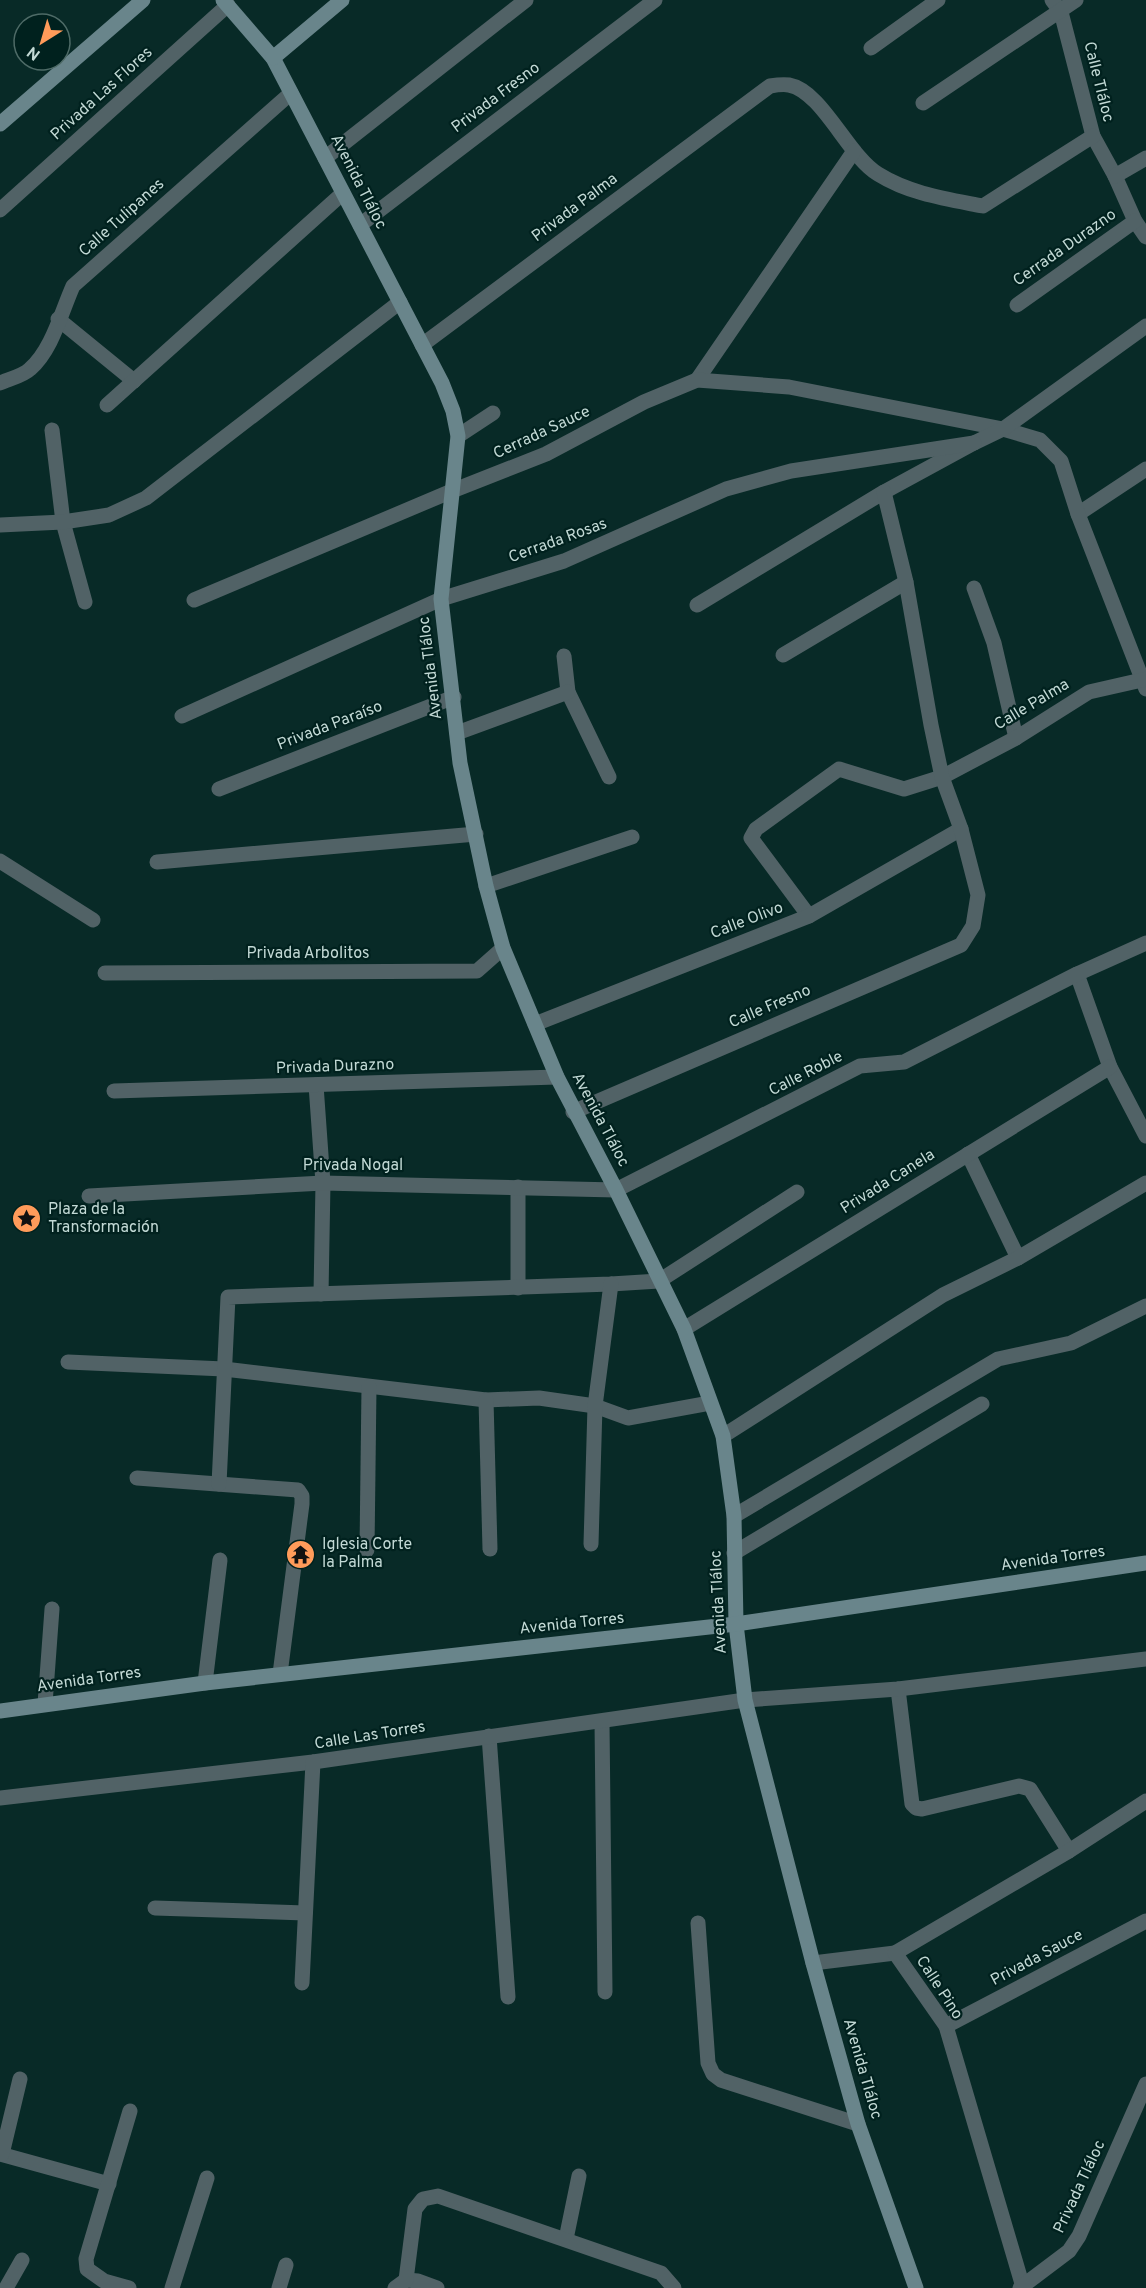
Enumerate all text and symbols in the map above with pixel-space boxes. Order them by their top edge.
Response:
north arrow [12,12,72,72]
street label: Calle Tláloc [1078,40,1118,124]
text: N [24,41,45,64]
street label: Privada Las Flores [47,43,157,145]
street label: Privada Fresno [448,58,544,138]
street label: Avenida Tláloc [326,131,390,233]
street label: Privada Palma [528,169,622,247]
street label: Calle Tulipanes [75,174,169,262]
street label: Cerrada Durazno [1009,205,1121,291]
street label: Cerrada Sauce [490,402,594,464]
street label: Cerrada Rosas [506,514,610,568]
street label: Avenida Tláloc [415,615,447,721]
street label: Calle Palma [991,675,1073,735]
street label: Privada Paraíso [275,697,385,755]
street label: Calle Olivo [708,898,786,944]
street label: Privada Arbolitos [247,944,369,964]
street label: Calle Fresno [726,981,814,1033]
street label: Calle Roble [766,1047,846,1101]
street label: Privada Durazno [275,1055,395,1079]
street label: Avenida Tláloc [567,1069,633,1171]
street label: Privada Canela [837,1145,939,1219]
street label: Privada Nogal [303,1156,403,1176]
place label: Plaza de la Transformación [48,1200,159,1238]
place icon: Plaza de la Transformación [11,1203,43,1235]
place label: Iglesia Corte la Palma [322,1535,412,1573]
temple icon: Iglesia Corte la Palma [285,1538,317,1570]
street label: Avenida Torres [1000,1542,1106,1576]
street label: Avenida Tláloc [706,1550,732,1654]
street label: Avenida Torres [519,1609,625,1639]
street label: Avenida Torres [36,1663,142,1697]
street label: Calle Las Torres [313,1717,427,1755]
street label: Privada Sauce [987,1925,1087,1991]
street label: Calle Pino [911,1952,967,2024]
street label: Avenida Tláloc [838,2016,886,2122]
street label: Privada Tláloc [1050,2137,1110,2237]

